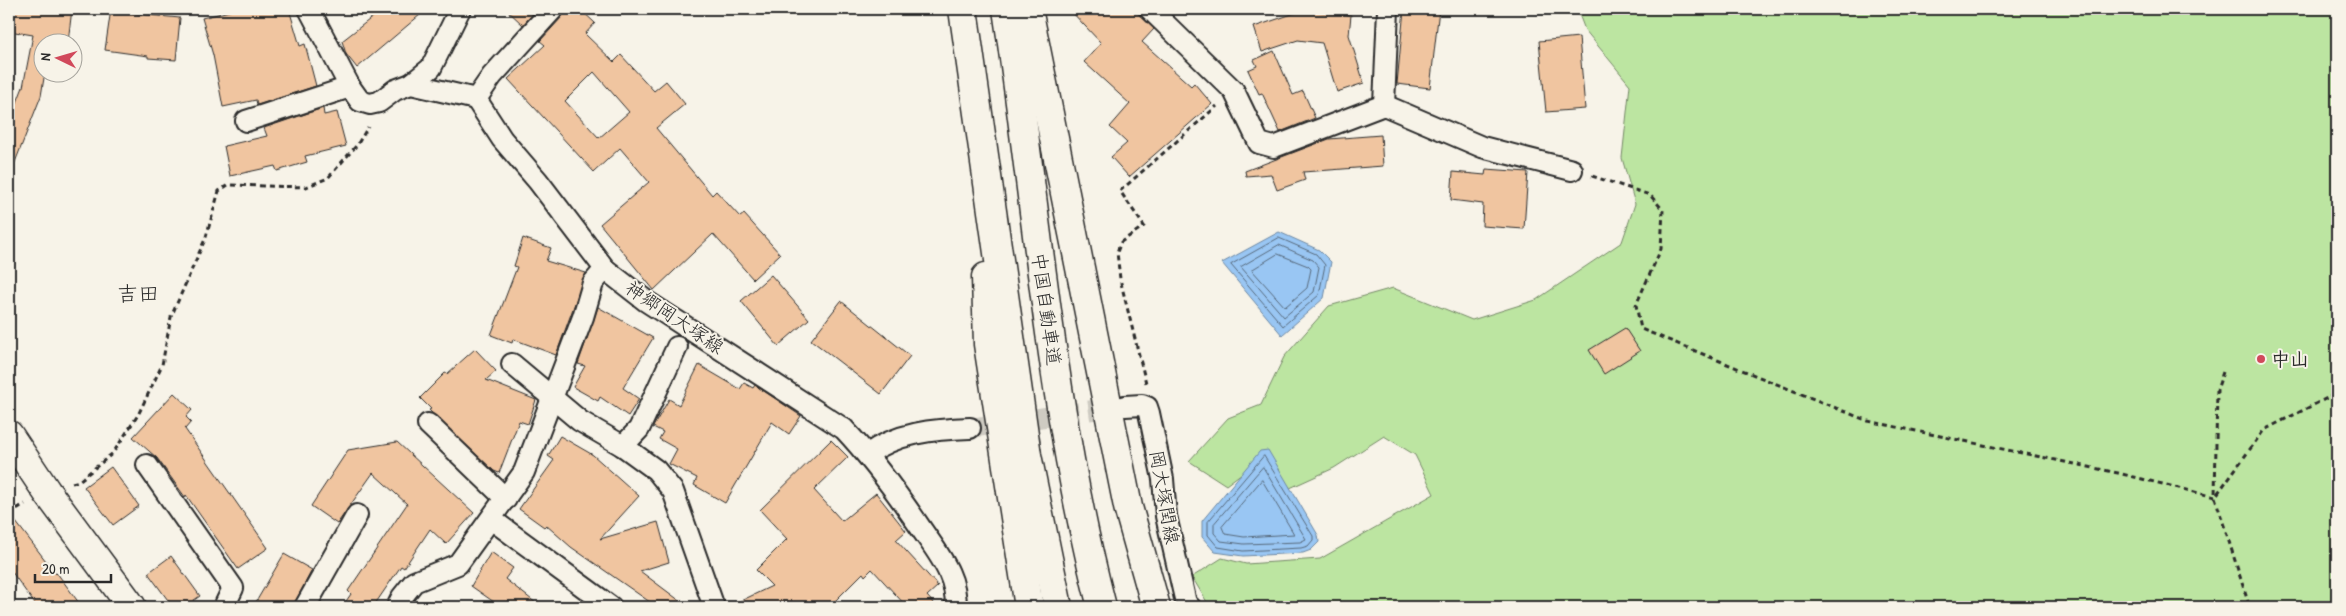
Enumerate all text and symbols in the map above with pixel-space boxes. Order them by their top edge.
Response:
north arrow [32,32,82,82]
text: N [35,52,54,61]
street label: 中国自動車道 [1026,251,1068,367]
street label: 神郷岡大塚線 [620,274,730,360]
district label: 吉田 [117,279,159,308]
place label: 中山 [2271,346,2309,372]
marker: 中山 [2255,353,2267,365]
street label: 岡大塚閏線 [1144,448,1186,546]
scale bar [35,551,111,583]
text: 20 m [42,558,69,579]

